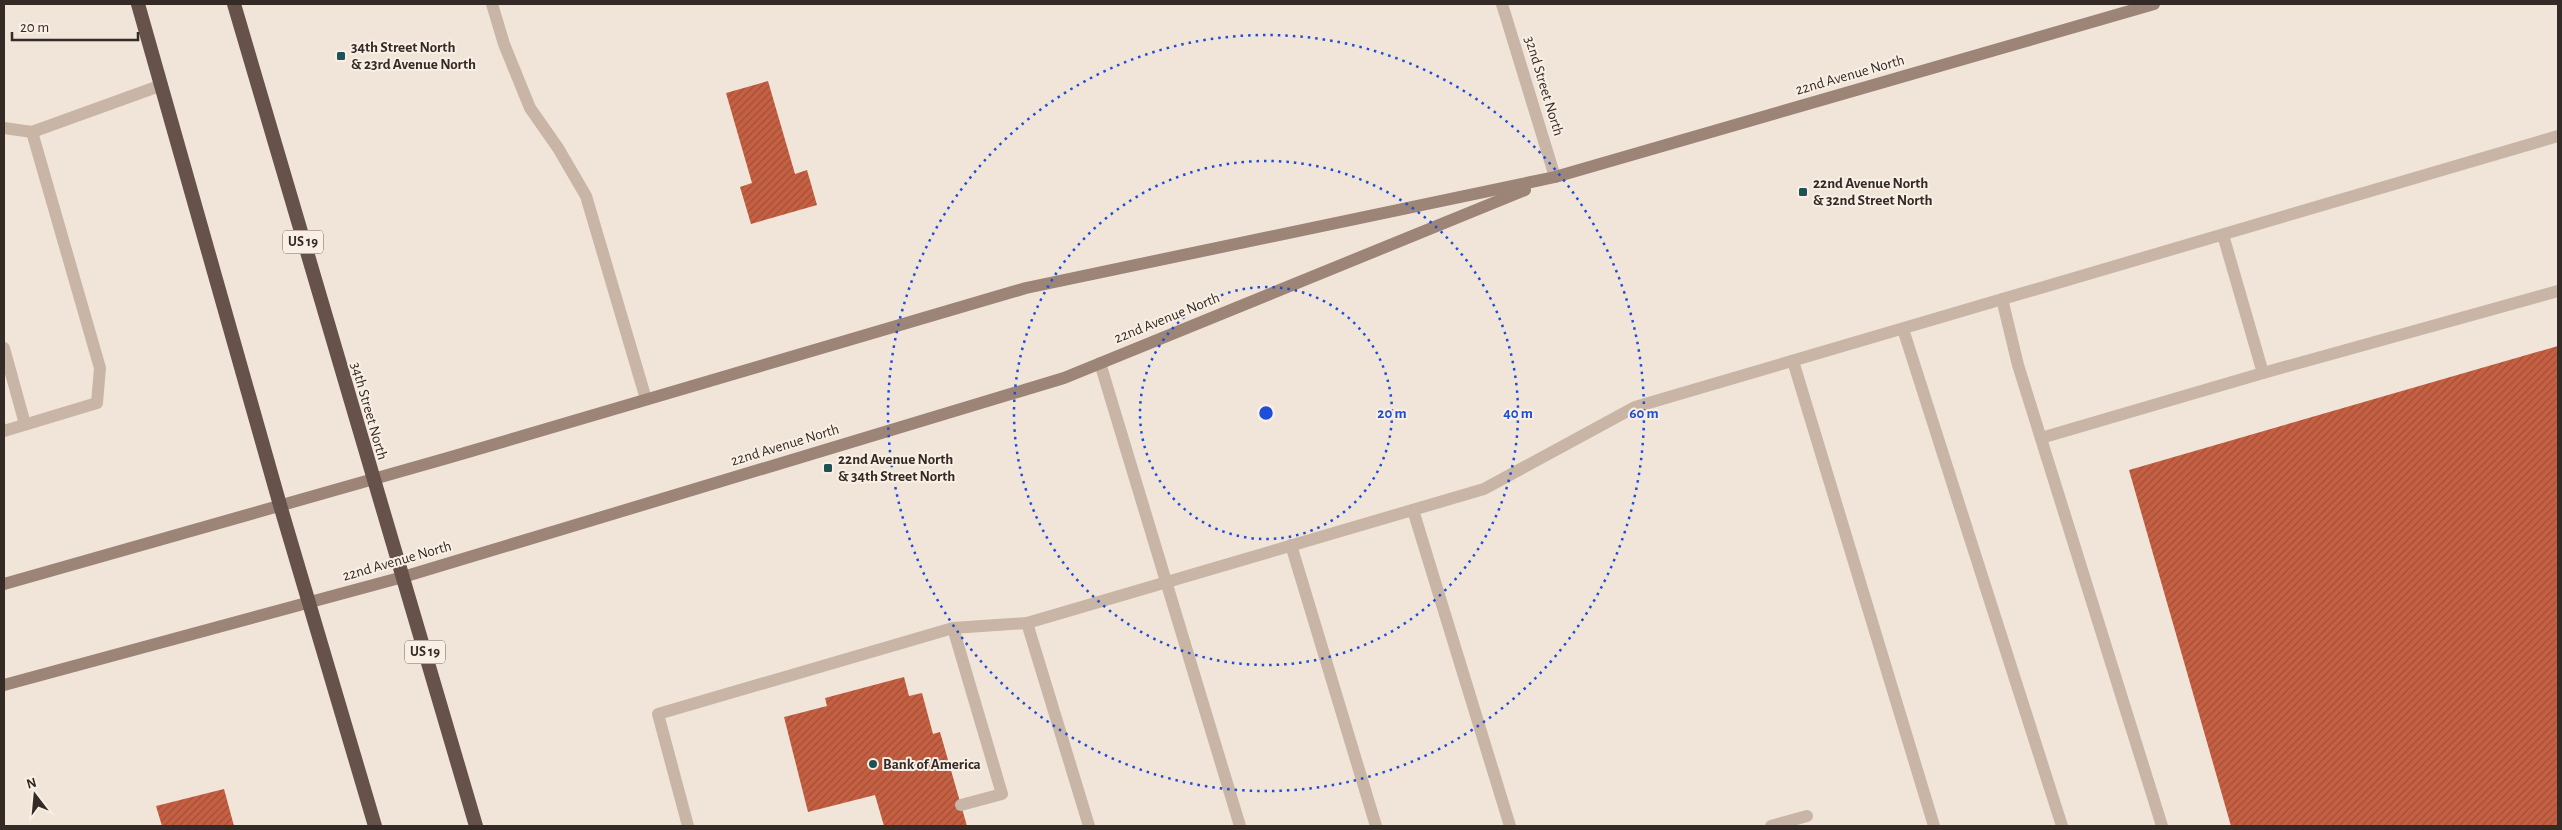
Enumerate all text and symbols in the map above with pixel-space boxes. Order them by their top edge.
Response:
scale bar [12,10,139,42]
text: 20 m [20,20,49,35]
street label: 32nd Street North [1522,34,1566,138]
place label: 34th Street North & 23rd Avenue North [351,40,476,72]
marker: 34th Street North & 23rd Avenue North [335,50,347,62]
street label: 22nd Avenue North [1794,52,1906,98]
place label: 22nd Avenue North & 32nd Street North [1813,176,1933,208]
marker: 22nd Avenue North & 32nd Street North [1797,186,1809,198]
road number: US 19 [283,230,323,253]
street label: 22nd Avenue North [1112,290,1222,346]
street label: 34th Street North [348,360,390,462]
centre of rings [1257,404,1275,422]
text: 20 m [1377,406,1407,421]
text: 40 m [1503,406,1533,421]
text: 60 m [1629,406,1659,421]
street label: 22nd Avenue North [729,421,841,469]
place label: 22nd Avenue North & 34th Street North [838,452,955,484]
marker: 22nd Avenue North & 34th Street North [822,462,834,474]
street label: 22nd Avenue North [341,538,453,584]
road number: US 19 [405,640,445,664]
place label: Bank of America [883,757,981,772]
marker: Bank of America [867,758,879,770]
north arrow [10,770,60,820]
text: N [25,775,38,792]

